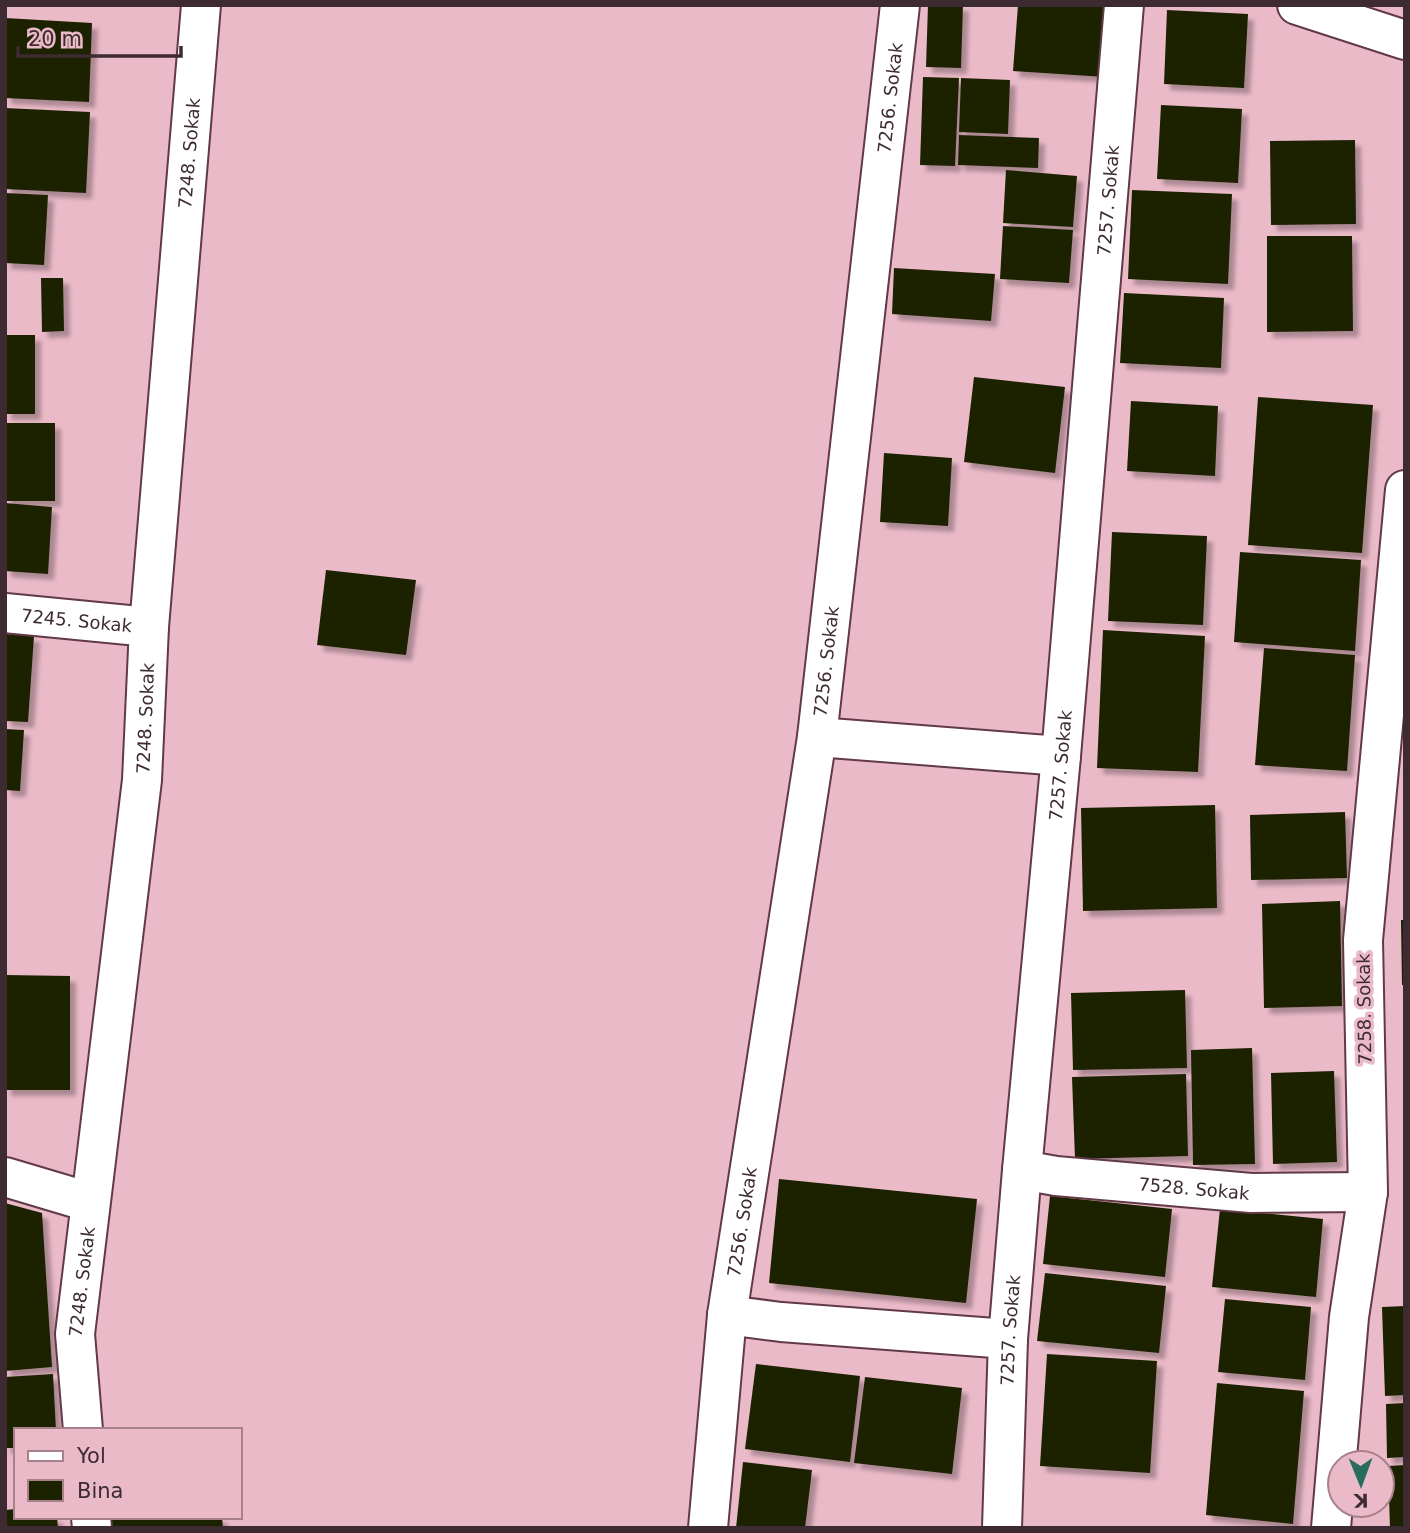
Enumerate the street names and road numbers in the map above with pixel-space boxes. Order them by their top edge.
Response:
street label: 7256. Sokak [873,41,906,154]
street label: 7248. Sokak [174,96,204,210]
street label: 7257. Sokak [1092,144,1123,257]
street label: 7245. Sokak [20,604,134,636]
street label: 7256. Sokak [809,604,842,718]
street label: 7248. Sokak [132,662,158,775]
street label: 7257. Sokak [1044,709,1075,822]
street label: 7258. Sokak [1353,953,1375,1065]
street label: 7256. Sokak [723,1165,761,1279]
street label: 7528. Sokak [1138,1173,1251,1203]
street label: 7248. Sokak [64,1225,98,1338]
street label: 7257. Sokak [996,1273,1024,1386]

